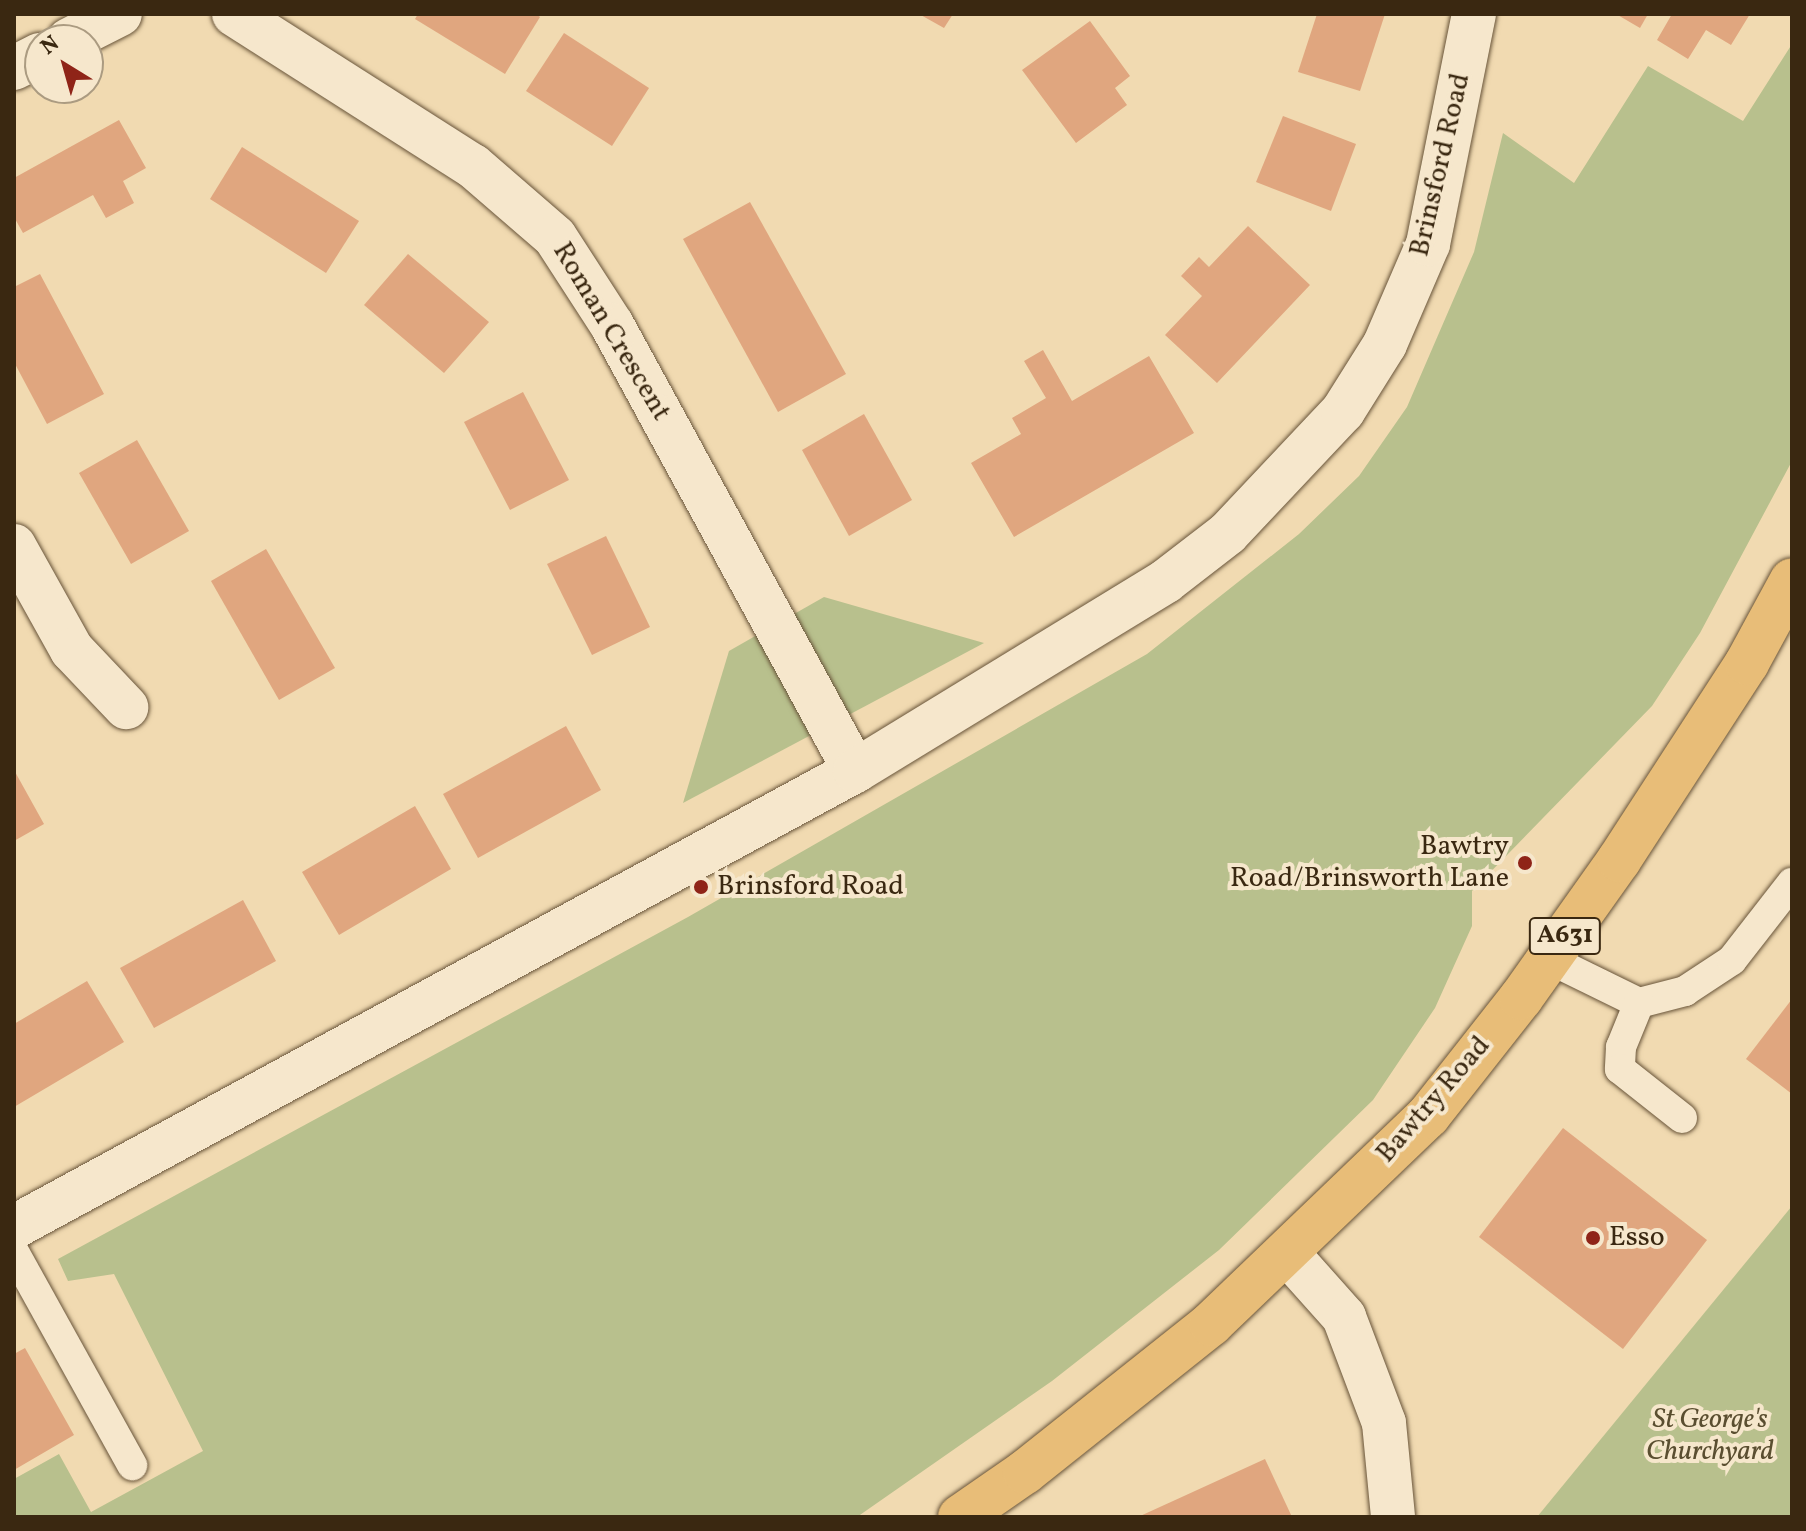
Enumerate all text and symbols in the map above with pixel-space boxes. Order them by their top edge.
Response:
north arrow [24,24,104,104]
text: N [35,29,66,63]
street label: Brinsford Road [1404,70,1478,260]
street label: Roman Crescent [545,237,677,427]
place label: Bawtry Road/Brinsworth Lane [1230,830,1509,896]
marker: Bawtry Road/Brinsworth Lane [1516,854,1534,872]
place label: Brinsford Road [717,870,904,904]
marker: Brinsford Road [692,878,710,896]
road number: A631 [1527,914,1603,958]
street label: Bawtry Road [1370,1029,1498,1171]
place label: Esso [1609,1221,1665,1255]
marker: Esso [1584,1229,1602,1247]
park label: St George's Churchyard [1646,1403,1774,1469]

